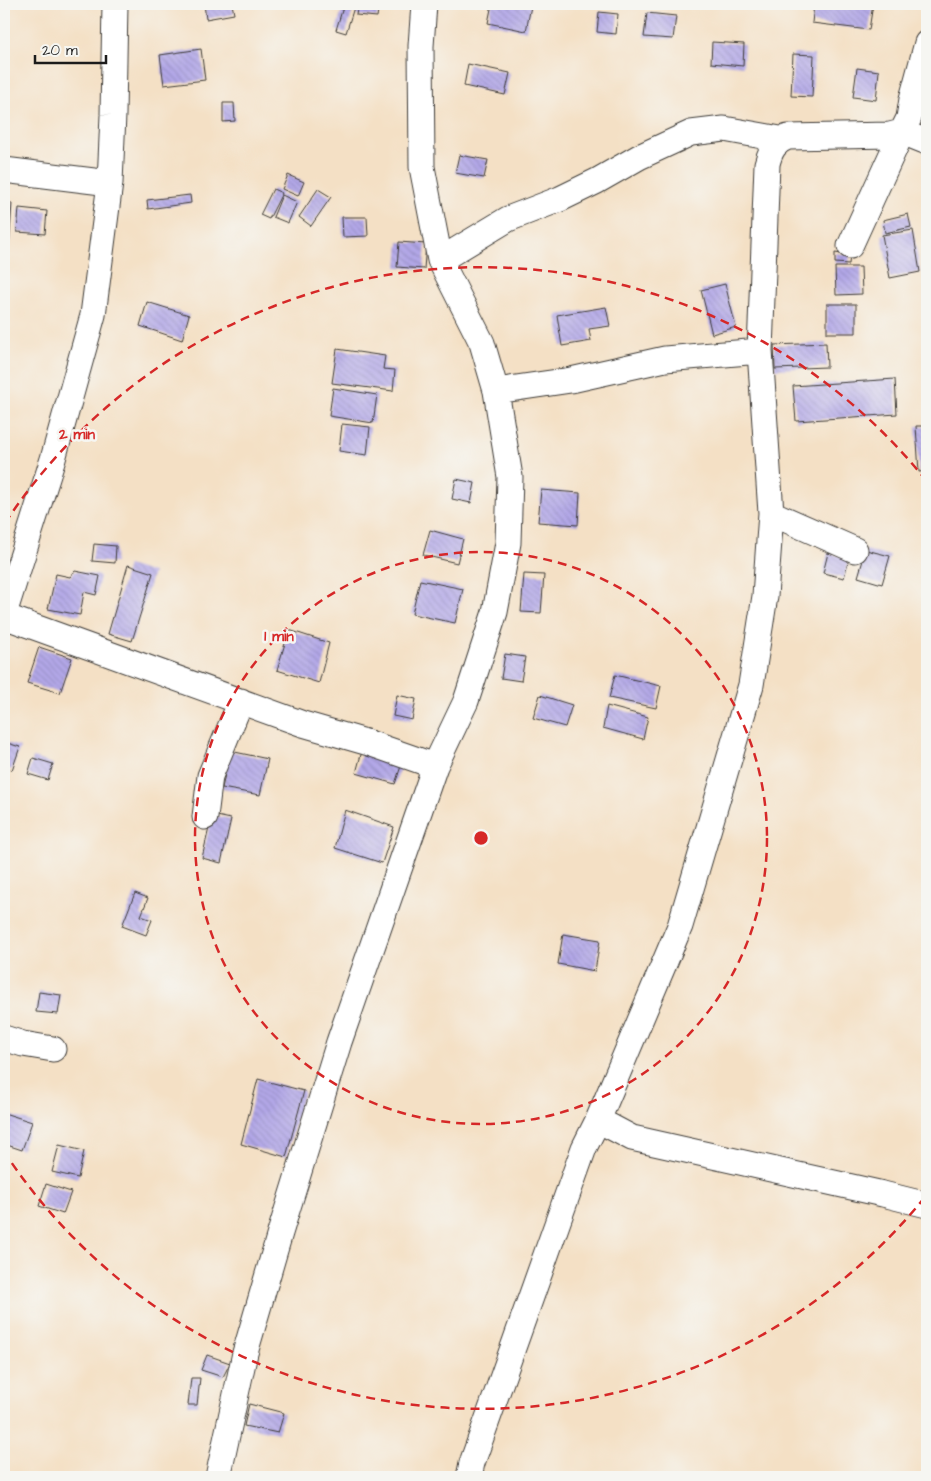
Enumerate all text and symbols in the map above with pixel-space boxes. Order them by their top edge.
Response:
scale bar [35,32,106,64]
text: 20 m [42,40,78,61]
text: 2 min [58,424,96,445]
text: 1 min [264,626,294,647]
centre of rings [472,829,490,847]

